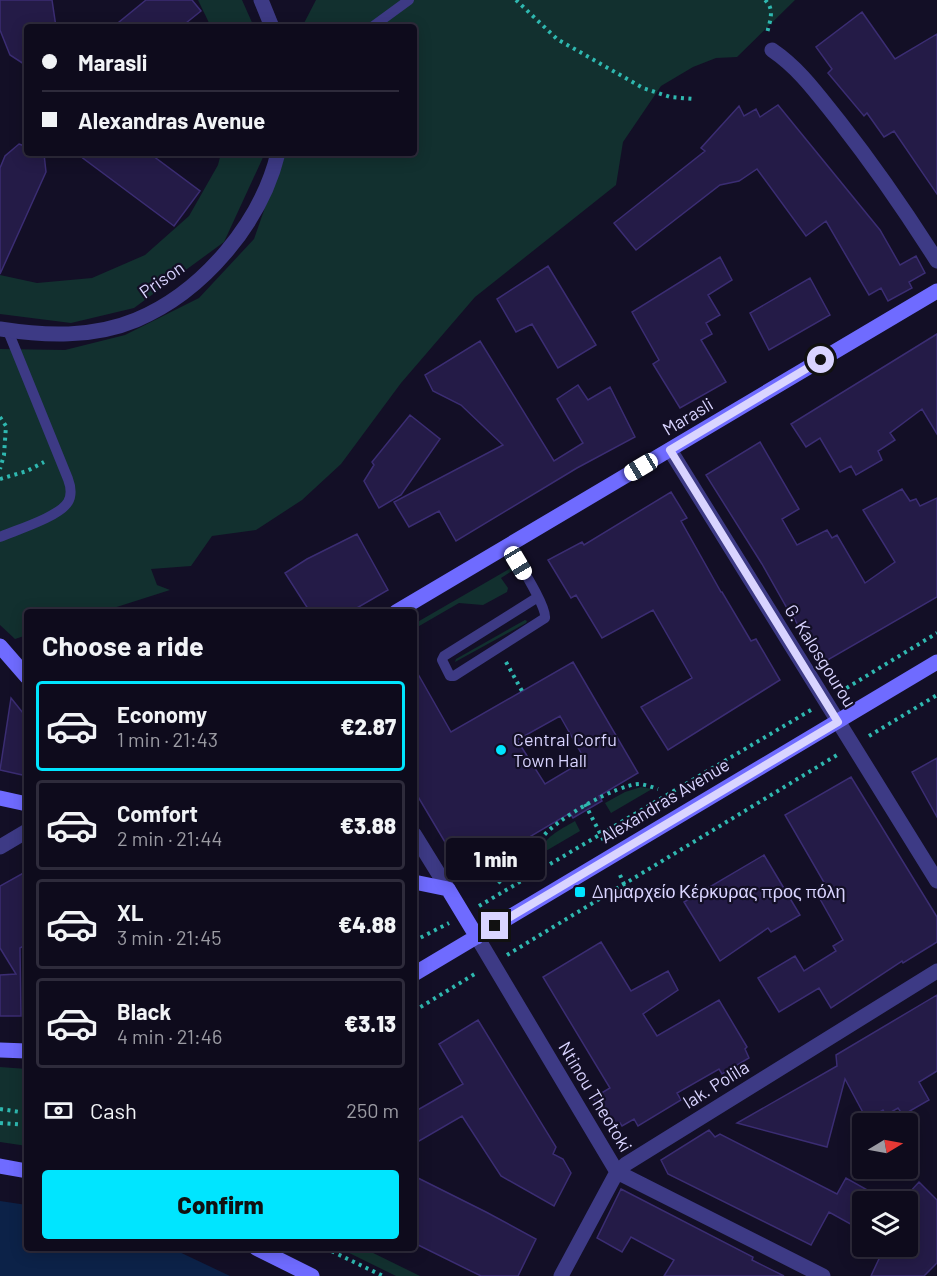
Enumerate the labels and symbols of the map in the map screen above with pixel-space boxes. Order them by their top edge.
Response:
street label: Prison [135,256,188,303]
route start [807,346,834,373]
street label: Marasli [658,393,717,440]
car [621,450,661,484]
car [501,543,535,583]
street label: G. Kalosgourou [780,600,861,711]
place label: Central Corfu Town Hall [513,728,617,771]
marker: Central Corfu Town Hall [494,743,508,757]
street label: Alexandras Avenue [596,753,733,847]
callout: 1 min [446,839,544,881]
place label: Δημαρχείο Κέρκυρας προς πόλη [592,880,846,902]
marker: Δημαρχείο Κέρκυρας προς πόλη [573,885,587,899]
route end [481,912,508,939]
street label: Ntinou Theotoki [554,1037,637,1156]
street label: Iak. Polila [678,1055,753,1113]
north arrow [852,1113,918,1179]

